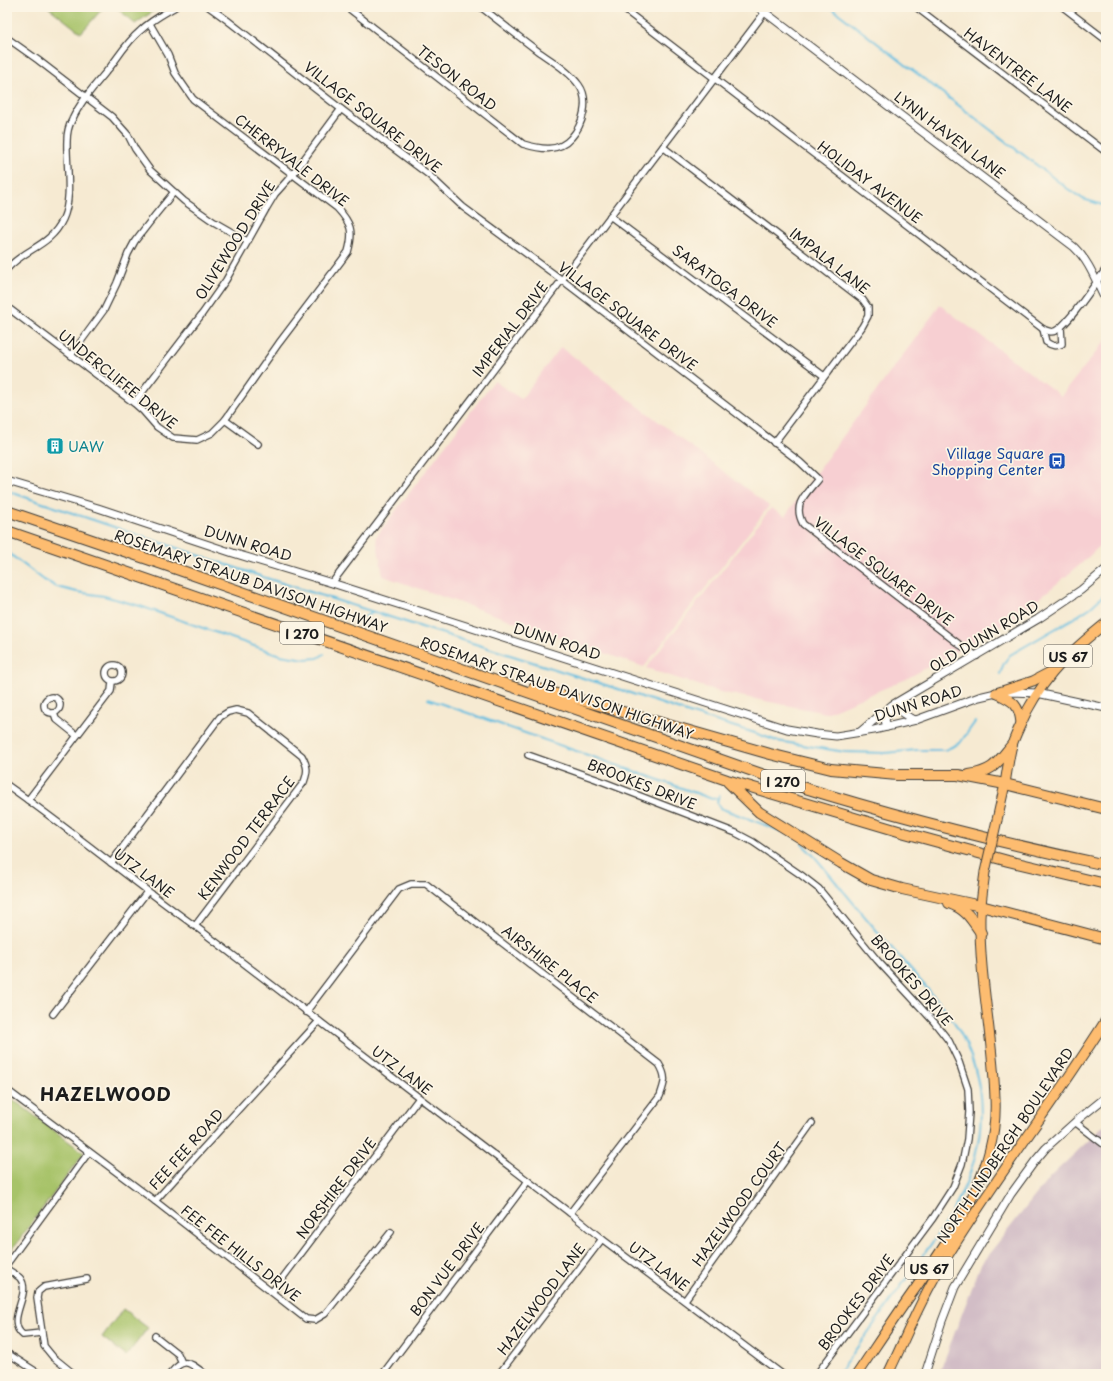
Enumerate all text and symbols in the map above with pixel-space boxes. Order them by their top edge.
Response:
street label: HAVENTREE LANE [960,22,1076,118]
street label: TESON ROAD [413,40,501,116]
street label: VILLAGE SQUARE DRIVE [300,56,446,178]
street label: LYNN HAVEN LANE [890,86,1010,184]
street label: CHERRYVALE DRIVE [230,109,354,212]
street label: HOLIDAY AVENUE [813,136,927,228]
street label: OLIVEWOOD DRIVE [190,176,280,304]
street label: IMPALA LANE [785,223,875,299]
street label: SARATOGA DRIVE [668,239,782,333]
street label: VILLAGE SQUARE DRIVE [554,257,702,376]
street label: IMPERIAL DRIVE [467,277,553,381]
street label: UNDERCLIFFE DRIVE [54,324,182,434]
building icon: UAW [45,436,65,456]
place label: UAW [68,436,104,457]
place label: Village Square Shopping Center [931,443,1044,480]
bus stop icon: Village Square Shopping Center [1047,451,1067,471]
street label: VILLAGE SQUARE DRIVE [810,512,958,631]
street label: DUNN ROAD [201,520,295,566]
street label: ROSEMARY STRAUB DAVISON HIGHWAY [111,524,391,638]
street label: OLD DUNN ROAD [925,595,1043,677]
street label: DUNN ROAD [510,617,604,665]
road number: I 270 [280,622,324,644]
street label: ROSEMARY STRAUB DAVISON HIGHWAY [417,631,697,745]
road number: US 67 [1044,645,1092,667]
street label: DUNN ROAD [871,680,965,726]
street label: BROOKES DRIVE [584,754,700,815]
road number: I 270 [761,770,805,792]
street label: KENWOOD TERRACE [192,772,300,904]
street label: UTZ LANE [109,843,179,903]
street label: AIRSHIRE PLACE [498,920,602,1008]
street label: BROOKES DRIVE [866,930,958,1031]
street label: UTZ LANE [367,1040,437,1100]
street label: NORTH LINDBERGH BOULEVARD [931,1043,1079,1247]
district label: HAZELWOOD [40,1080,172,1107]
street label: FEE FEE ROAD [144,1104,228,1194]
street label: NORSHIRE DRIVE [291,1133,381,1243]
street label: HAZELWOOD COURT [687,1137,791,1270]
street label: FEE FEE HILLS DRIVE [177,1200,305,1307]
street label: BON VUE DRIVE [405,1218,489,1320]
street label: UTZ LANE [624,1236,694,1296]
street label: HAZELWOOD LANE [492,1239,590,1359]
street label: BROOKES DRIVE [813,1249,899,1354]
road number: US 67 [905,1257,953,1279]

